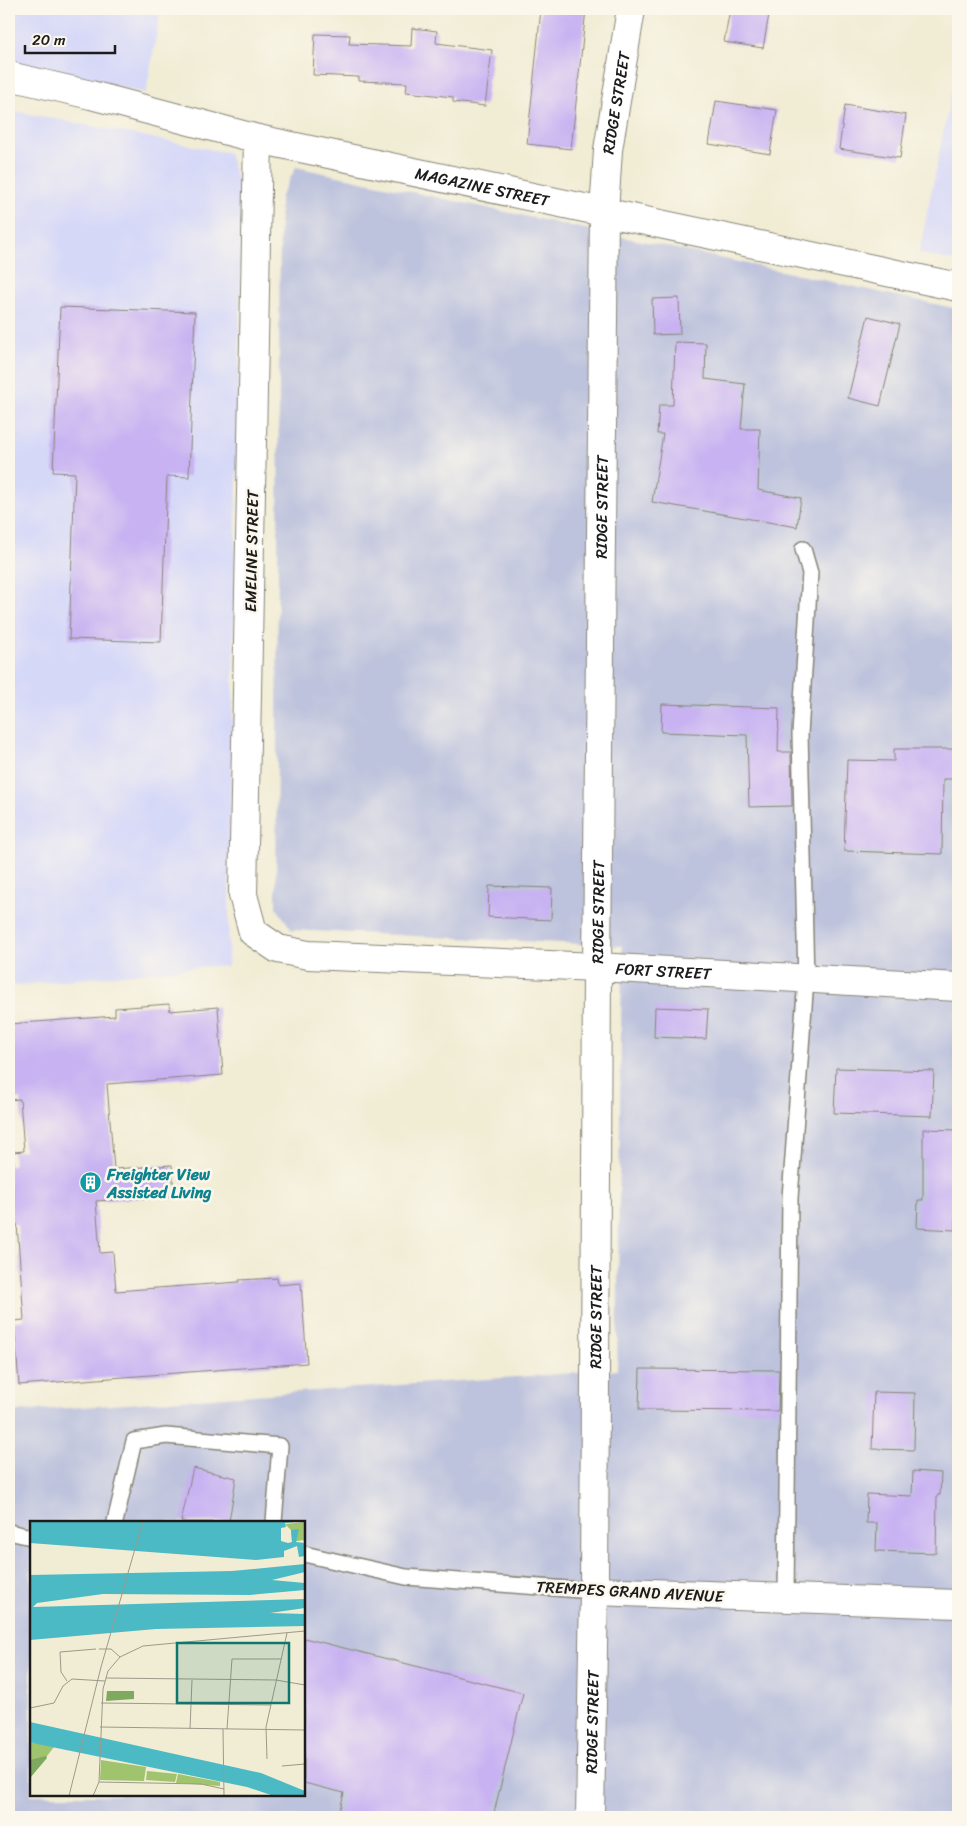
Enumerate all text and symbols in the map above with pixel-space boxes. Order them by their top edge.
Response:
scale bar [25,22,115,54]
text: 20 m [32,27,66,53]
street label: RIDGE STREET [594,48,639,156]
street label: MAGAZINE STREET [412,159,553,215]
street label: RIDGE STREET [587,454,617,559]
street label: EMELINE STREET [236,489,267,612]
street label: RIDGE STREET [583,859,613,964]
street label: FORT STREET [615,954,713,988]
place label: Freighter View Assisted Living [106,1160,212,1207]
building icon: Freighter View Assisted Living [79,1171,103,1195]
street label: RIDGE STREET [581,1264,611,1369]
inset map [30,1521,305,1796]
street label: TREMPES GRAND AVENUE [536,1572,725,1611]
street label: RIDGE STREET [577,1669,608,1774]

